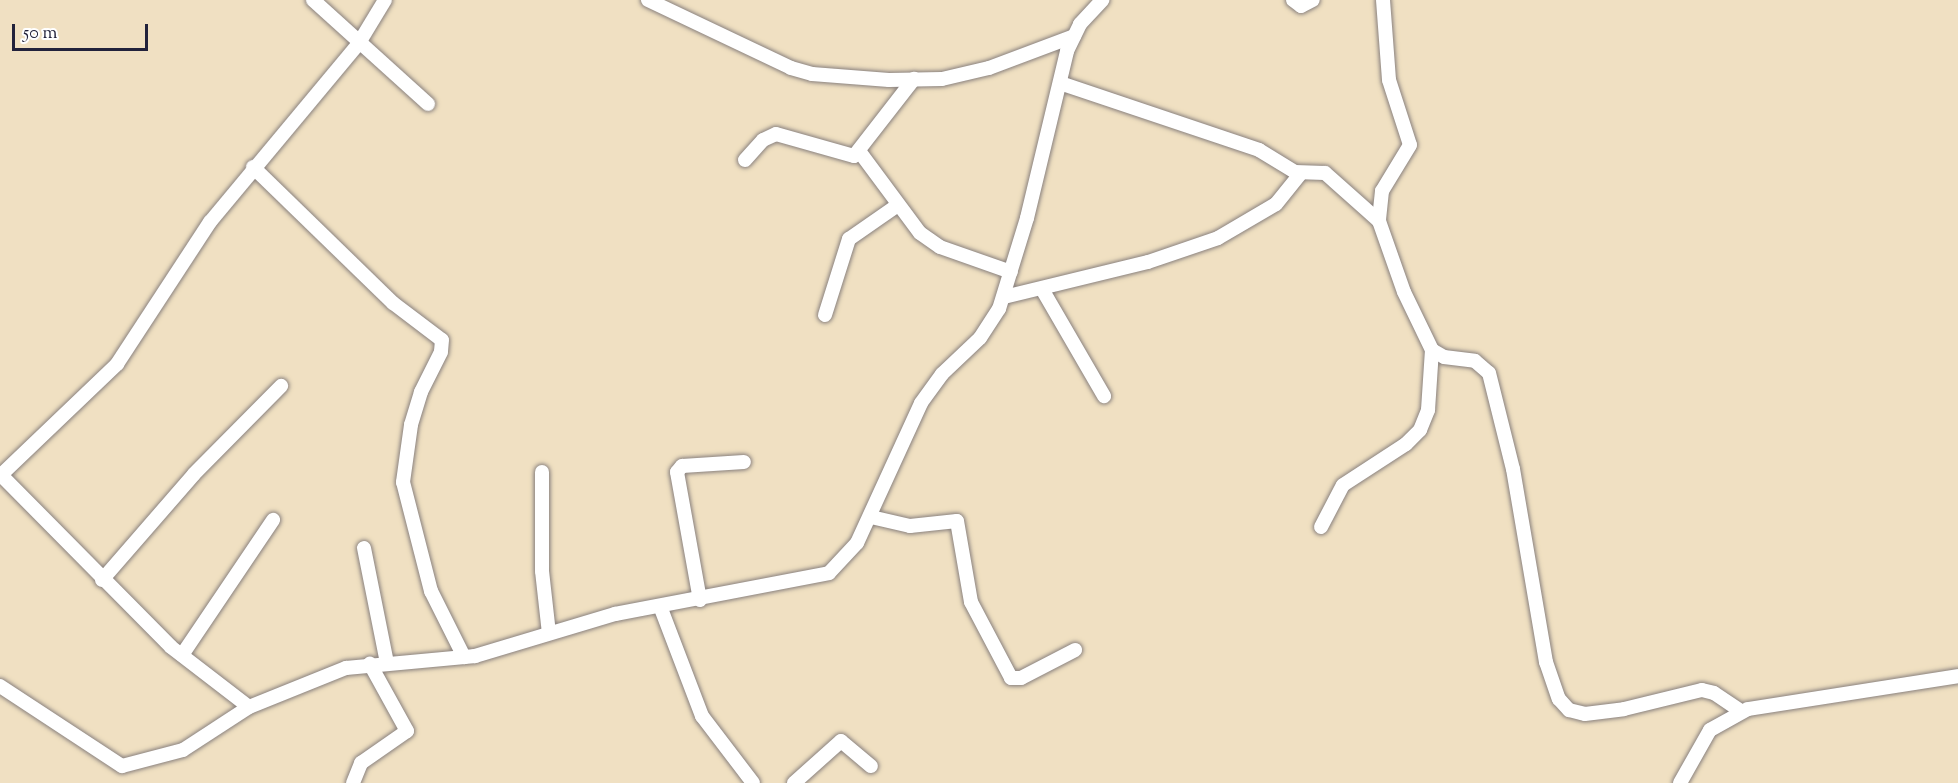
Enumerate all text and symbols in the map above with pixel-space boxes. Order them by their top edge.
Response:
scale bar [15,12,152,50]
text: 50 m [23,21,57,47]

